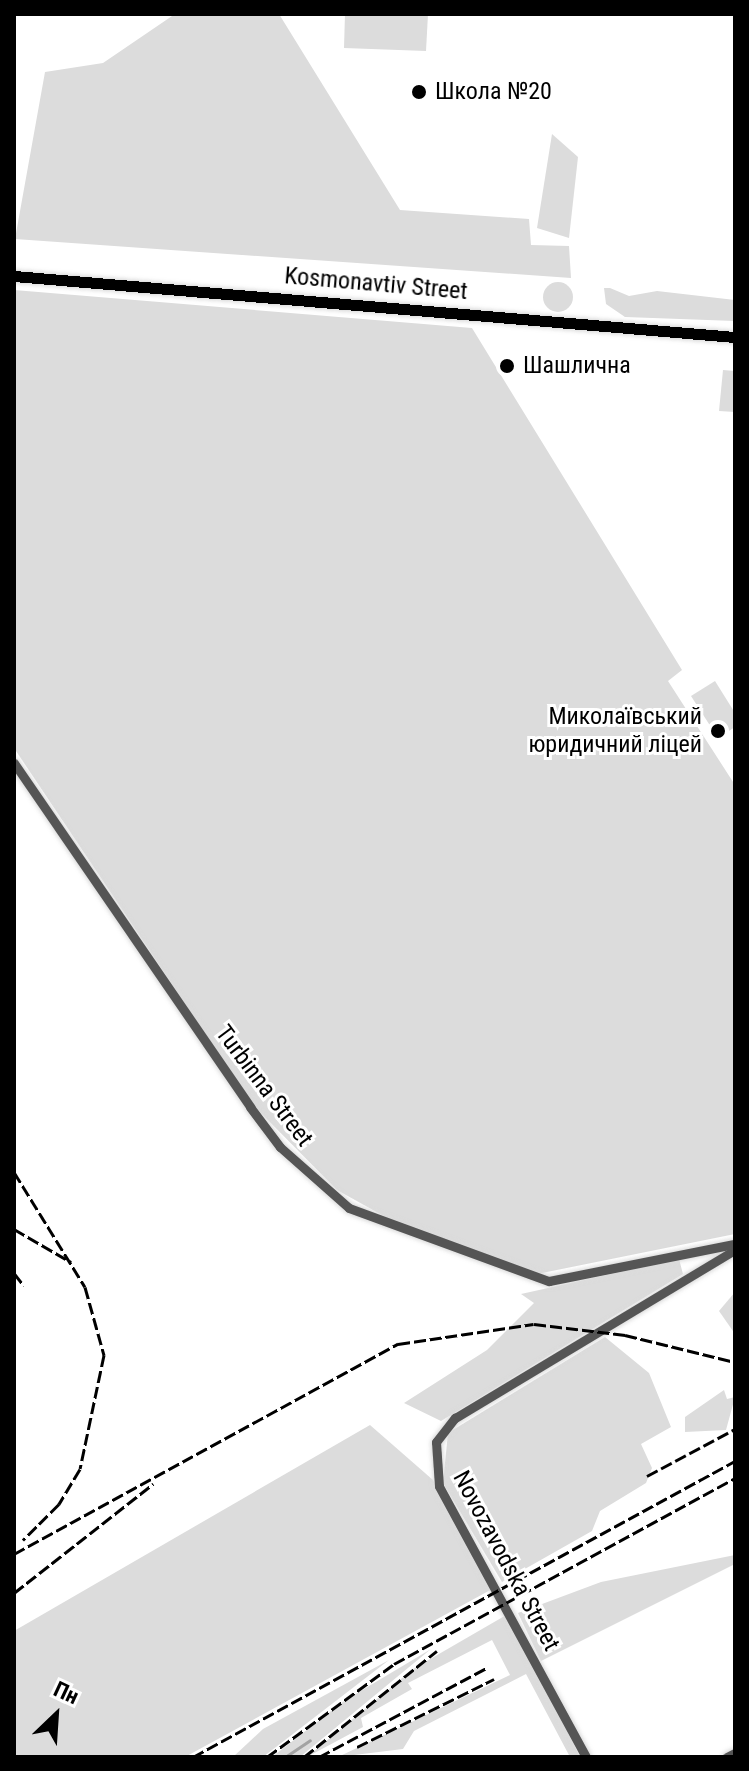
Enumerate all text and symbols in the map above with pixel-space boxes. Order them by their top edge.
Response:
place label: Школа №20 [435,78,552,106]
marker: Школа №20 [410,83,428,101]
street label: Kosmonavtiv Street [283,262,469,306]
place label: Шашлична [523,352,631,380]
marker: Шашлична [498,357,516,375]
place label: Миколаївський юридичний ліцей [528,703,702,759]
marker: Миколаївський юридичний ліцей [709,722,727,740]
street label: Turbinna Street [209,1020,319,1152]
street label: Novozavodska Street [446,1466,566,1656]
north arrow [16,1675,96,1755]
text: Пн [50,1676,83,1709]

